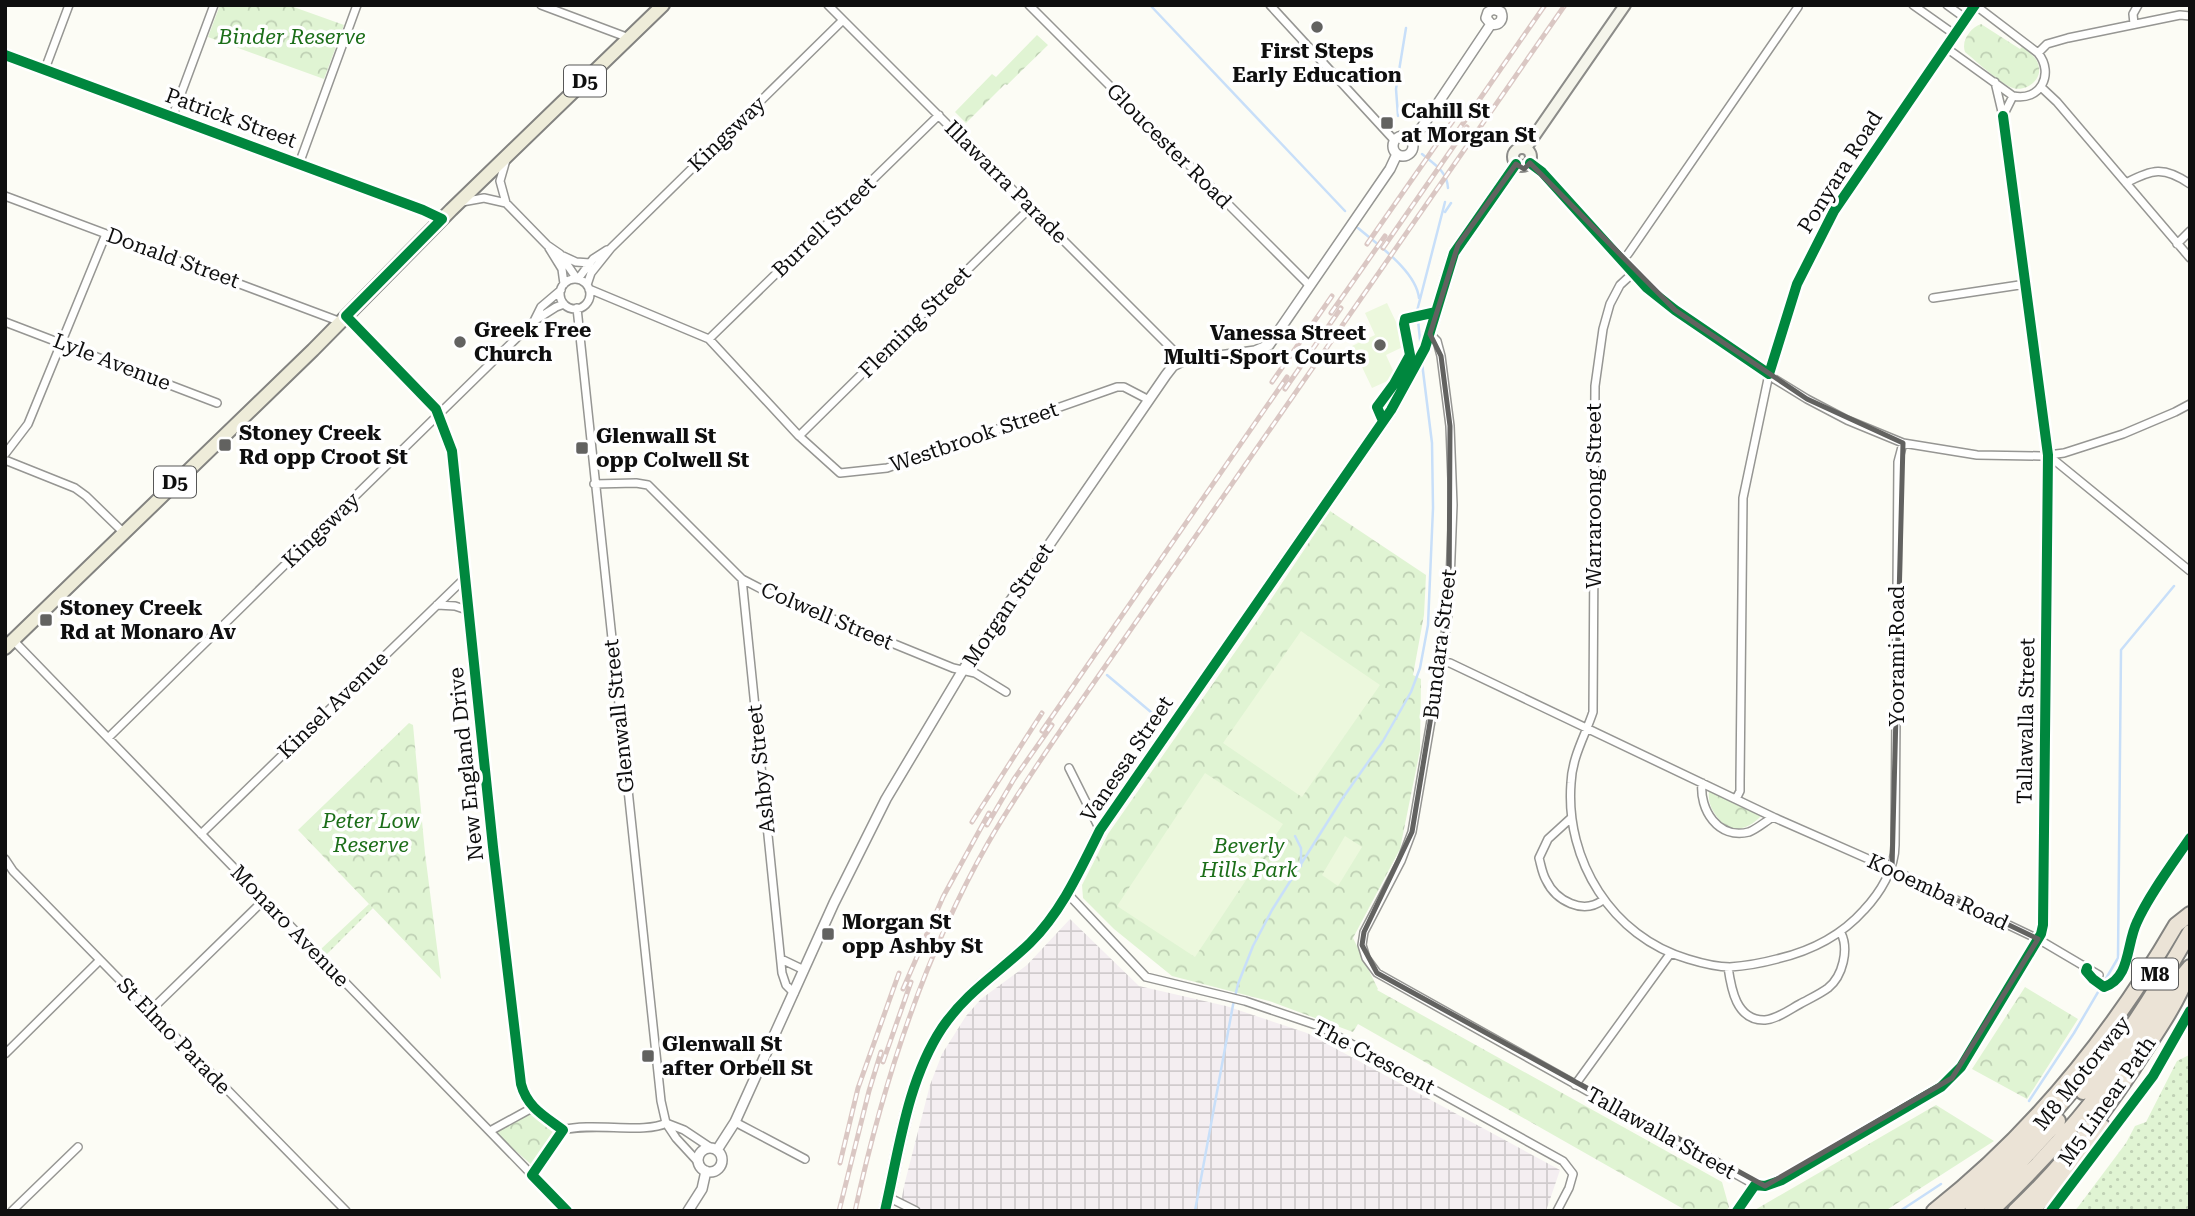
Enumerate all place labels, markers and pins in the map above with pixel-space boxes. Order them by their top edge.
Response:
marker: First Steps Early Education [1309,19,1325,35]
place label: First Steps Early Education [1232,39,1402,87]
place label: Cahill St at Morgan St [1401,99,1537,147]
marker: Cahill St at Morgan St [1379,115,1395,131]
place label: Greek Free Church [474,318,591,366]
place label: Vanessa Street Multi-Sport Courts [1164,321,1366,369]
marker: Greek Free Church [452,334,468,350]
marker: Vanessa Street Multi-Sport Courts [1372,337,1388,353]
place label: Stoney Creek Rd opp Croot St [239,421,408,469]
place label: Glenwall St opp Colwell St [596,424,750,472]
marker: Stoney Creek Rd opp Croot St [217,437,233,453]
marker: Glenwall St opp Colwell St [574,440,590,456]
place label: Stoney Creek Rd at Monaro Av [60,596,236,644]
marker: Stoney Creek Rd at Monaro Av [38,612,54,628]
place label: Morgan St opp Ashby St [842,910,983,958]
marker: Morgan St opp Ashby St [820,926,836,942]
place label: Glenwall St after Orbell St [662,1032,813,1080]
marker: Glenwall St after Orbell St [640,1048,656,1064]

